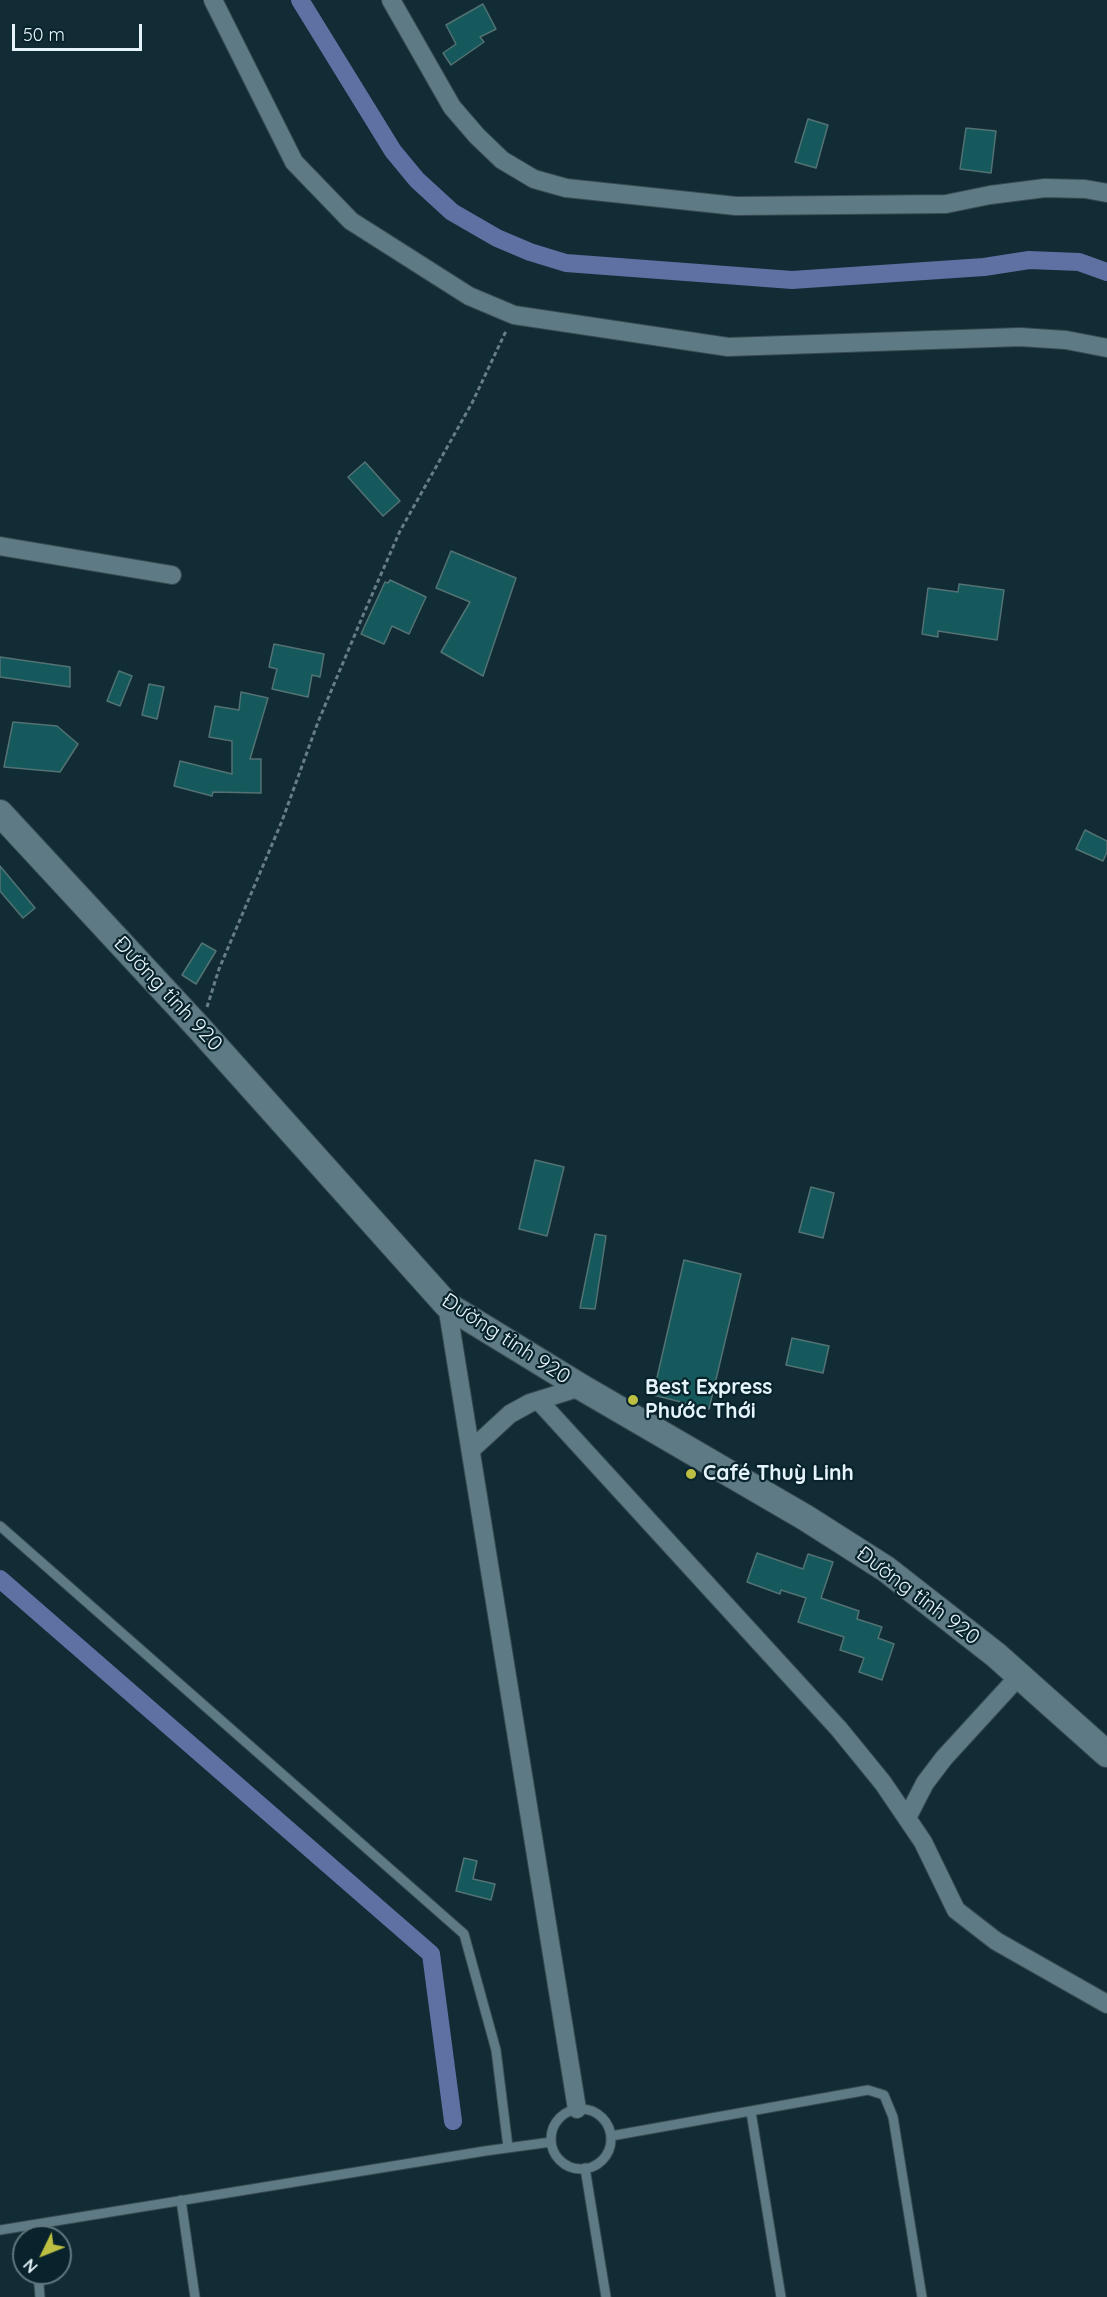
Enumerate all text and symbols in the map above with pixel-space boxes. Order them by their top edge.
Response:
scale bar [15,12,146,50]
text: 50 m [23,23,65,46]
street label: Đường tỉnh 920 [108,931,228,1057]
street label: Đường tỉnh 920 [437,1288,575,1390]
place label: Best Express Phước Thới [645,1375,772,1425]
marker: Best Express Phước Thới [626,1393,640,1407]
place label: Café Thuỳ Linh [703,1461,854,1487]
marker: Café Thuỳ Linh [684,1467,698,1481]
street label: Đường tỉnh 920 [851,1541,985,1651]
north arrow [12,2225,72,2285]
text: N [19,2255,42,2277]

